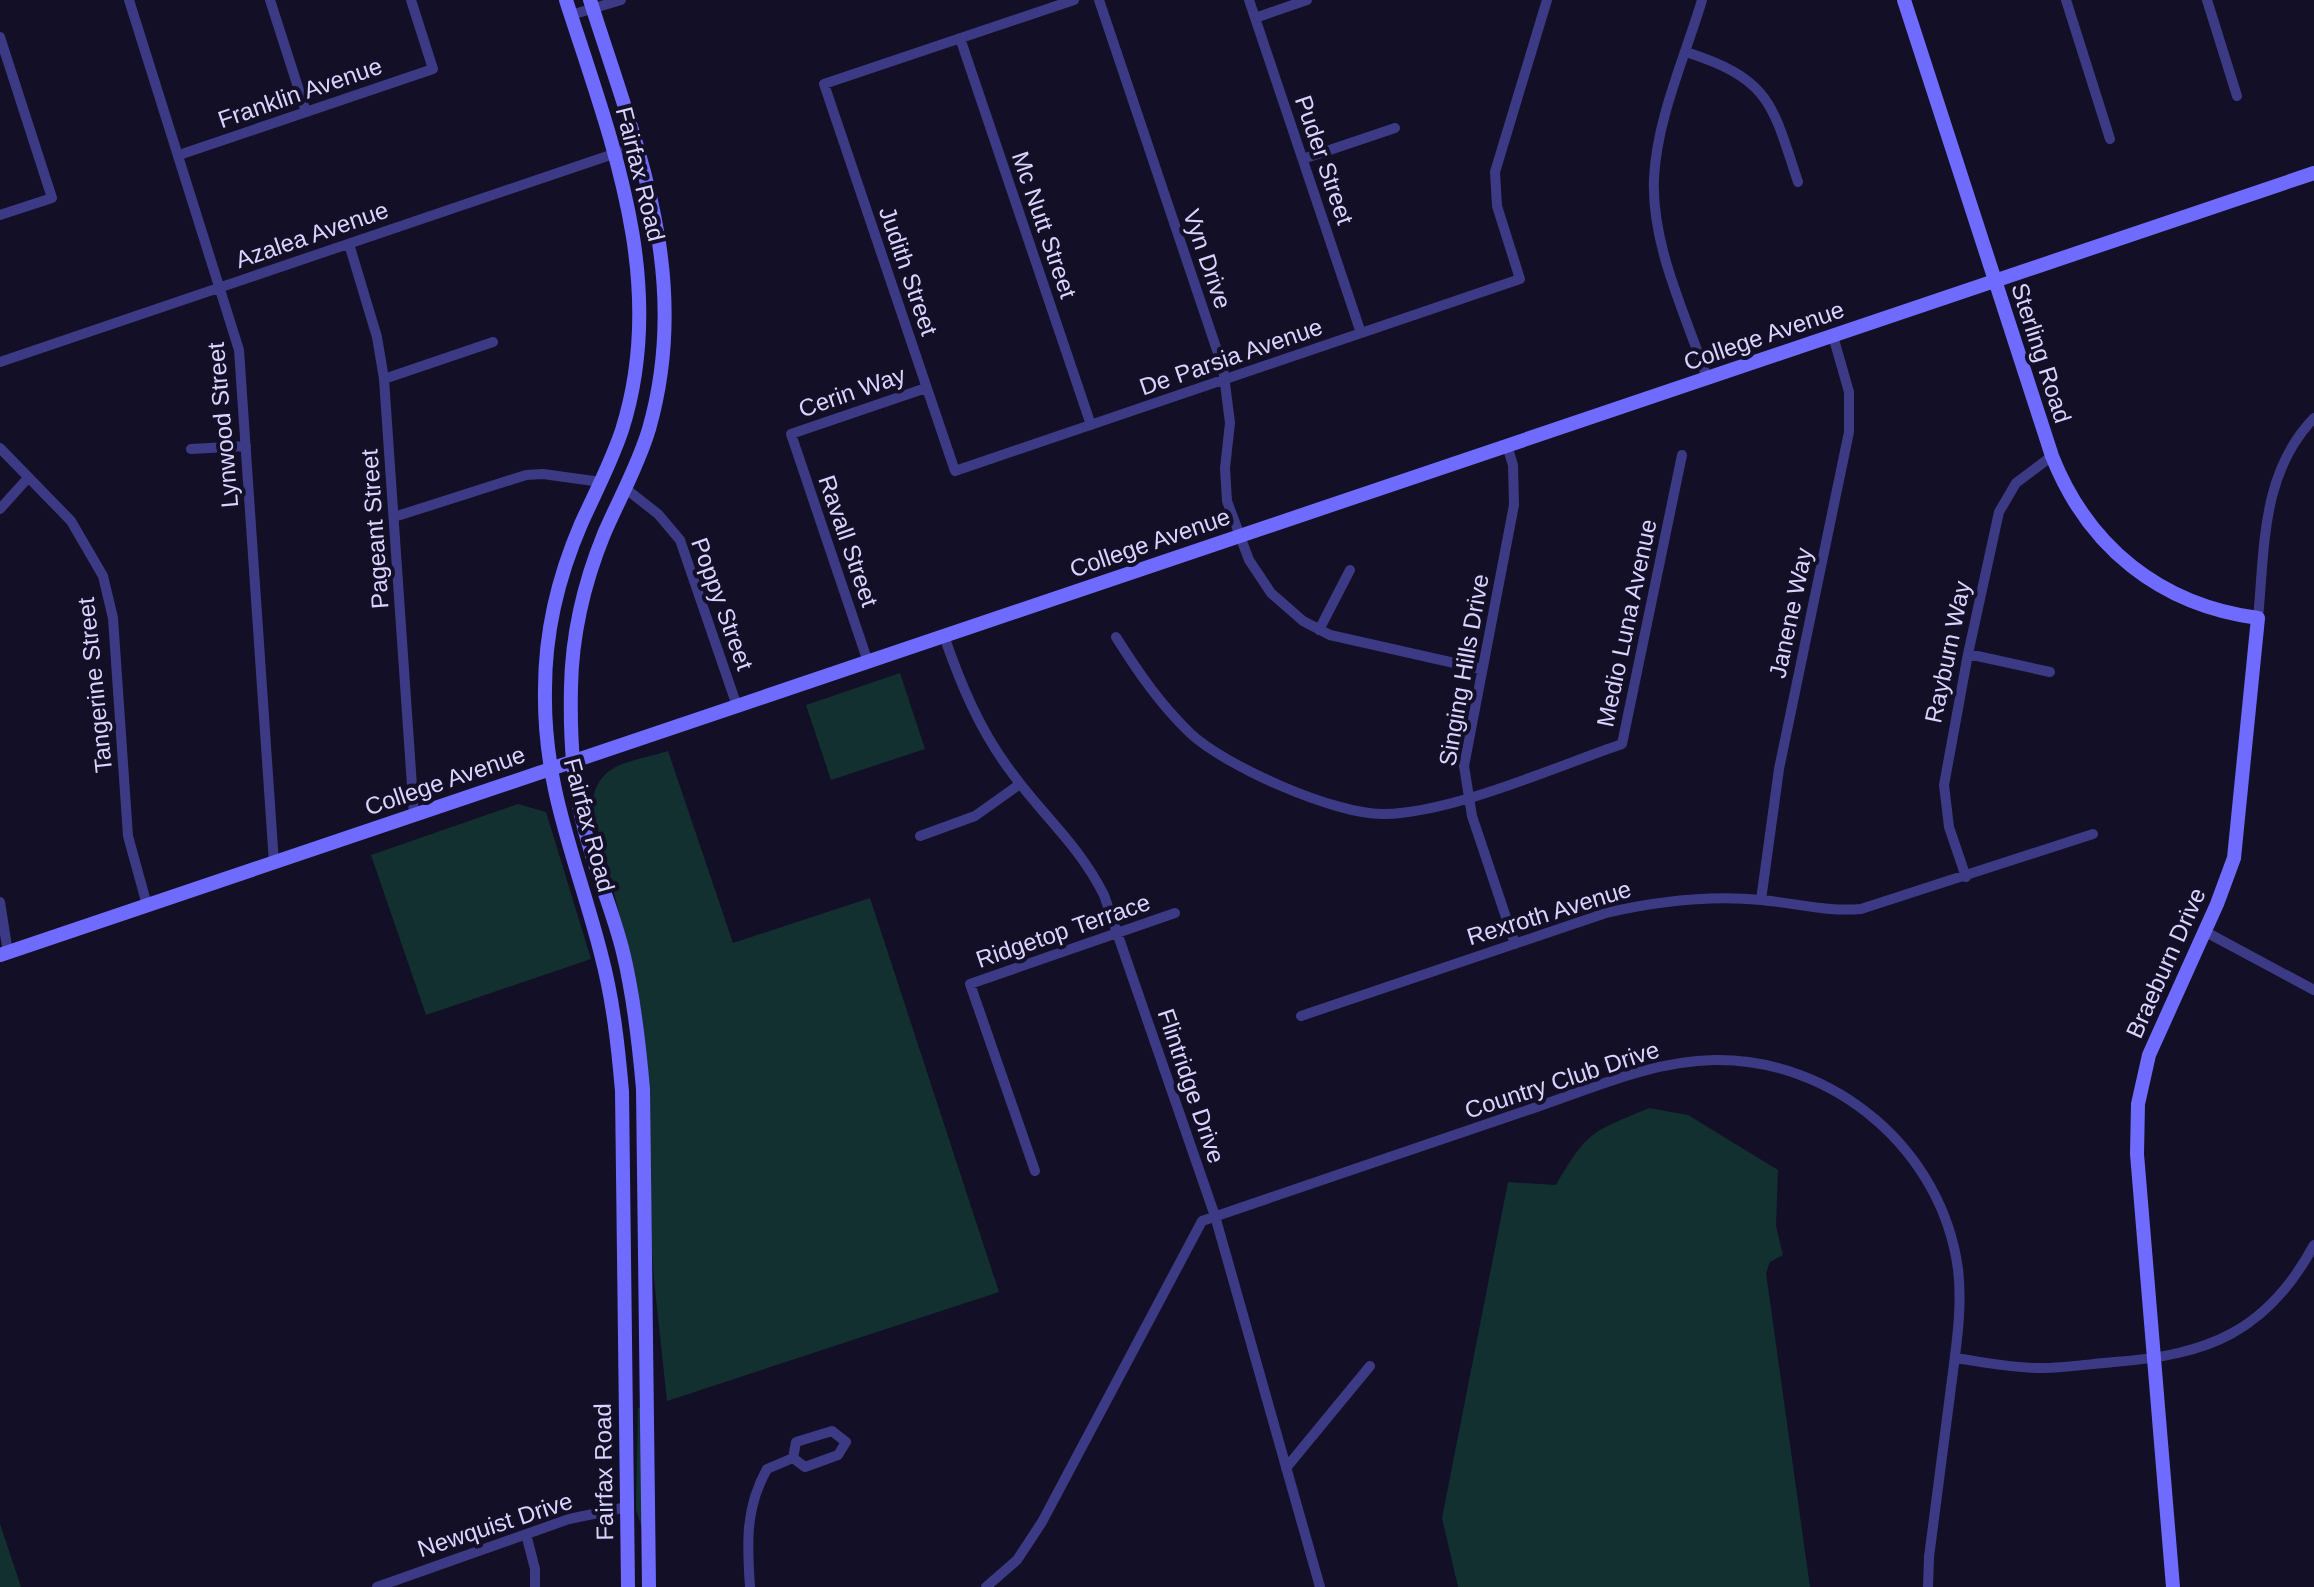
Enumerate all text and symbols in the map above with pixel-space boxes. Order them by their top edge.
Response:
street label: Franklin Avenue [214,52,385,133]
street label: Puder Street [1290,92,1359,228]
street label: Fairfax Road [611,104,670,244]
street label: Mc Nutt Street [1007,148,1082,302]
street label: Azalea Avenue [232,196,392,273]
street label: Judith Street [874,203,943,339]
street label: Vyn Drive [1178,206,1237,312]
street label: Sterling Road [2006,280,2077,426]
street label: College Avenue [1680,295,1848,376]
street label: De Parsia Avenue [1136,313,1326,400]
street label: Lynwood Street [202,341,243,509]
street label: Cerin Way [795,361,909,422]
street label: Pageant Street [355,448,394,610]
street label: Ravall Street [813,471,884,610]
street label: College Avenue [1066,502,1234,583]
street label: Medio Luna Avenue [1591,517,1662,729]
street label: Poppy Street [686,534,759,674]
street label: Janene Way [1764,545,1817,681]
street label: Singing Hills Drive [1433,572,1494,768]
street label: Rayburn Way [1919,578,1976,725]
street label: Tangerine Street [72,596,117,774]
street label: College Avenue [361,740,529,821]
street label: Fairfax Road [559,755,620,895]
street label: Rexroth Avenue [1463,875,1634,950]
street label: Braeburn Drive [2120,884,2211,1042]
street label: Ridgetop Terrace [972,888,1153,973]
street label: Flintridge Drive [1152,1005,1231,1167]
street label: Country Club Drive [1461,1035,1662,1124]
street label: Fairfax Road [589,1403,618,1541]
street label: Newquist Drive [414,1487,576,1562]

